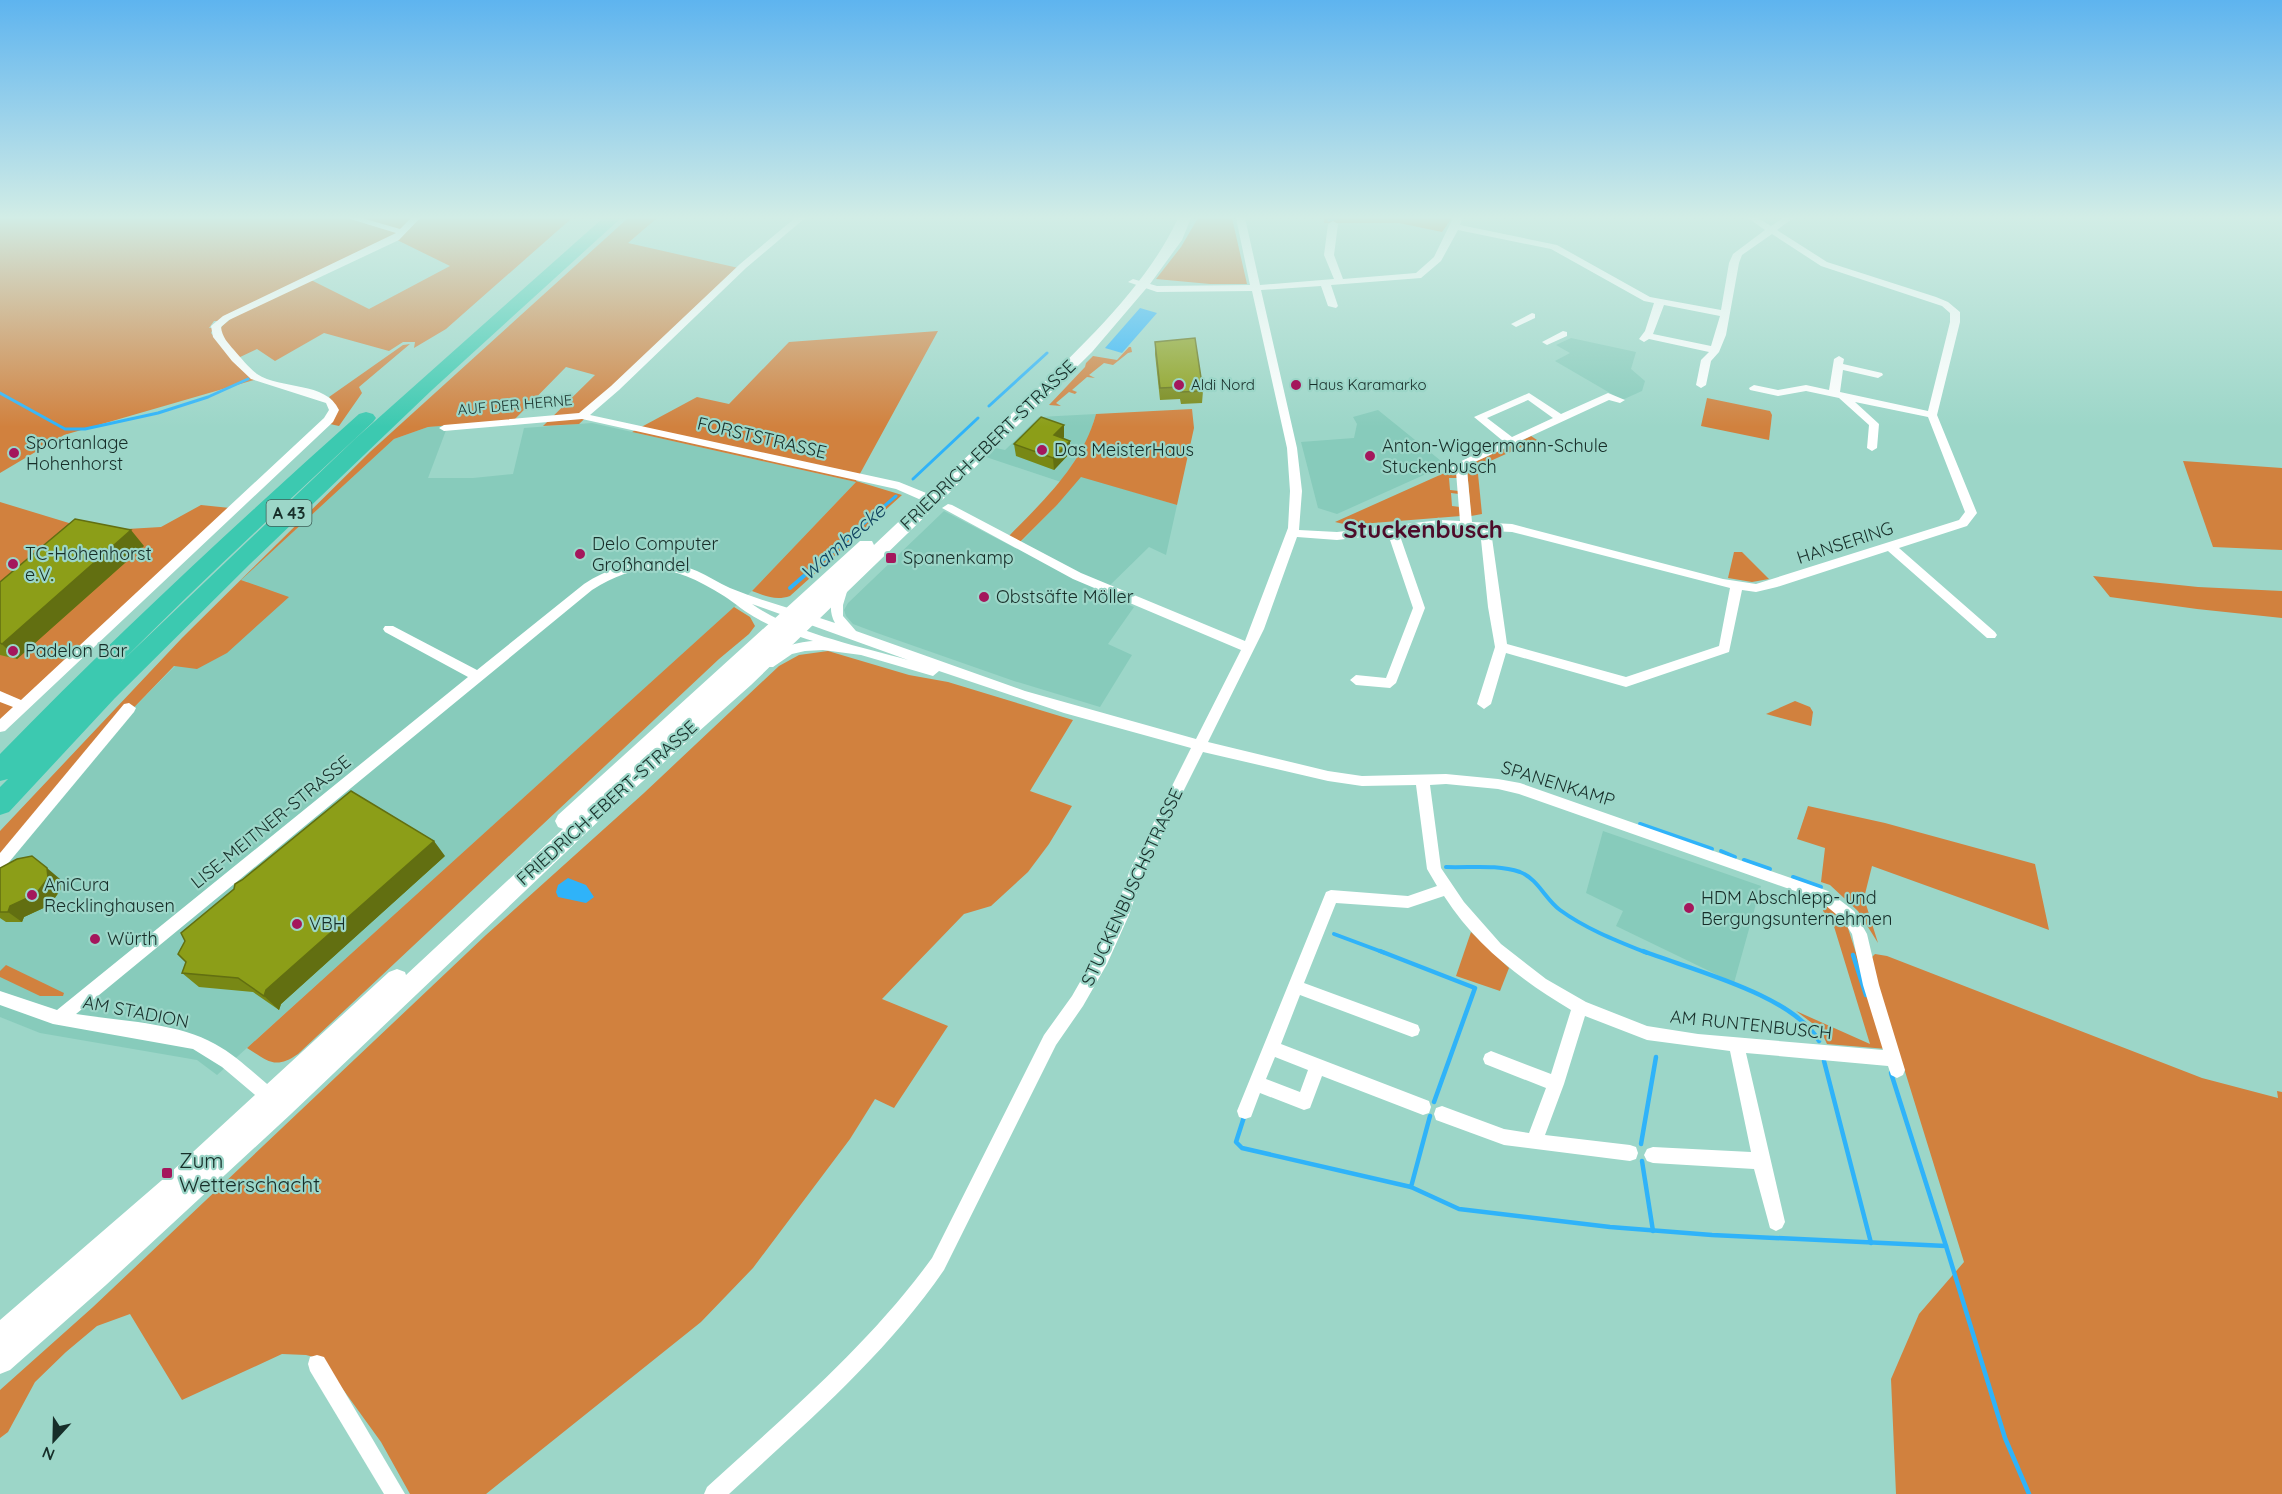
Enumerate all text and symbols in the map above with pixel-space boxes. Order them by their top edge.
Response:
street label: FRIEDRICH-EBERT-STRASSE [895,355,1080,535]
place label: Aldi Nord [1191,375,1255,394]
place label: Haus Karamarko [1308,375,1427,394]
marker: Aldi Nord [1172,378,1186,392]
marker: Haus Karamarko [1289,378,1303,392]
street label: AUF DER HERNE [457,390,573,419]
street label: FORSTSTRASSE [695,411,829,464]
place label: Sportanlage Hohenhorst [26,431,128,475]
place label: Anton-Wiggermann-Schule Stuckenbusch [1382,434,1608,478]
place label: Das MeisterHaus [1054,438,1194,461]
marker: Das MeisterHaus [1035,443,1049,457]
marker: Sportanlage Hohenhorst [7,446,21,460]
marker: Anton-Wiggermann-Schule Stuckenbusch [1363,449,1377,463]
water label: Wambecke [795,497,891,585]
road number: A 43 [266,500,312,526]
district label: Stuckenbusch [1343,514,1503,544]
street label: HANSERING [1794,516,1896,569]
place label: Delo Computer Großhandel [592,532,718,576]
place label: TC-Hohenhorst e.V. [25,542,152,586]
place label: Spanenkamp [903,546,1014,569]
marker: Delo Computer Großhandel [573,547,587,561]
marker: Spanenkamp [884,551,898,565]
marker: TC-Hohenhorst e.V. [6,557,20,571]
place label: Obstsäfte Möller [996,585,1134,608]
marker: Obstsäfte Möller [977,590,991,604]
place label: Padelon Bar [25,639,127,662]
marker: Padelon Bar [6,644,20,658]
street label: FRIEDRICH-EBERT-STRASSE [512,715,702,890]
street label: LISE-MEITNER-STRASSE [186,750,355,893]
street label: SPANENKAMP [1499,755,1618,812]
street label: STUCKENBUSCHSTRASSE [1076,784,1187,989]
place label: AniCura Recklinghausen [44,873,175,917]
place label: HDM Abschlepp- und Bergungsunternehmen [1701,886,1892,930]
marker: AniCura Recklinghausen [25,888,39,902]
marker: HDM Abschlepp- und Bergungsunternehmen [1682,901,1696,915]
place label: VBH [309,912,346,935]
marker: VBH [290,917,304,931]
place label: Würth [107,927,158,950]
marker: Würth [88,932,102,946]
street label: AM STADION [81,990,191,1033]
street label: AM RUNTENBUSCH [1669,1005,1833,1044]
place label: Zum Wetterschacht [179,1147,320,1197]
marker: Zum Wetterschacht [160,1166,174,1180]
north arrow [24,1410,84,1470]
text: N [39,1442,58,1465]

